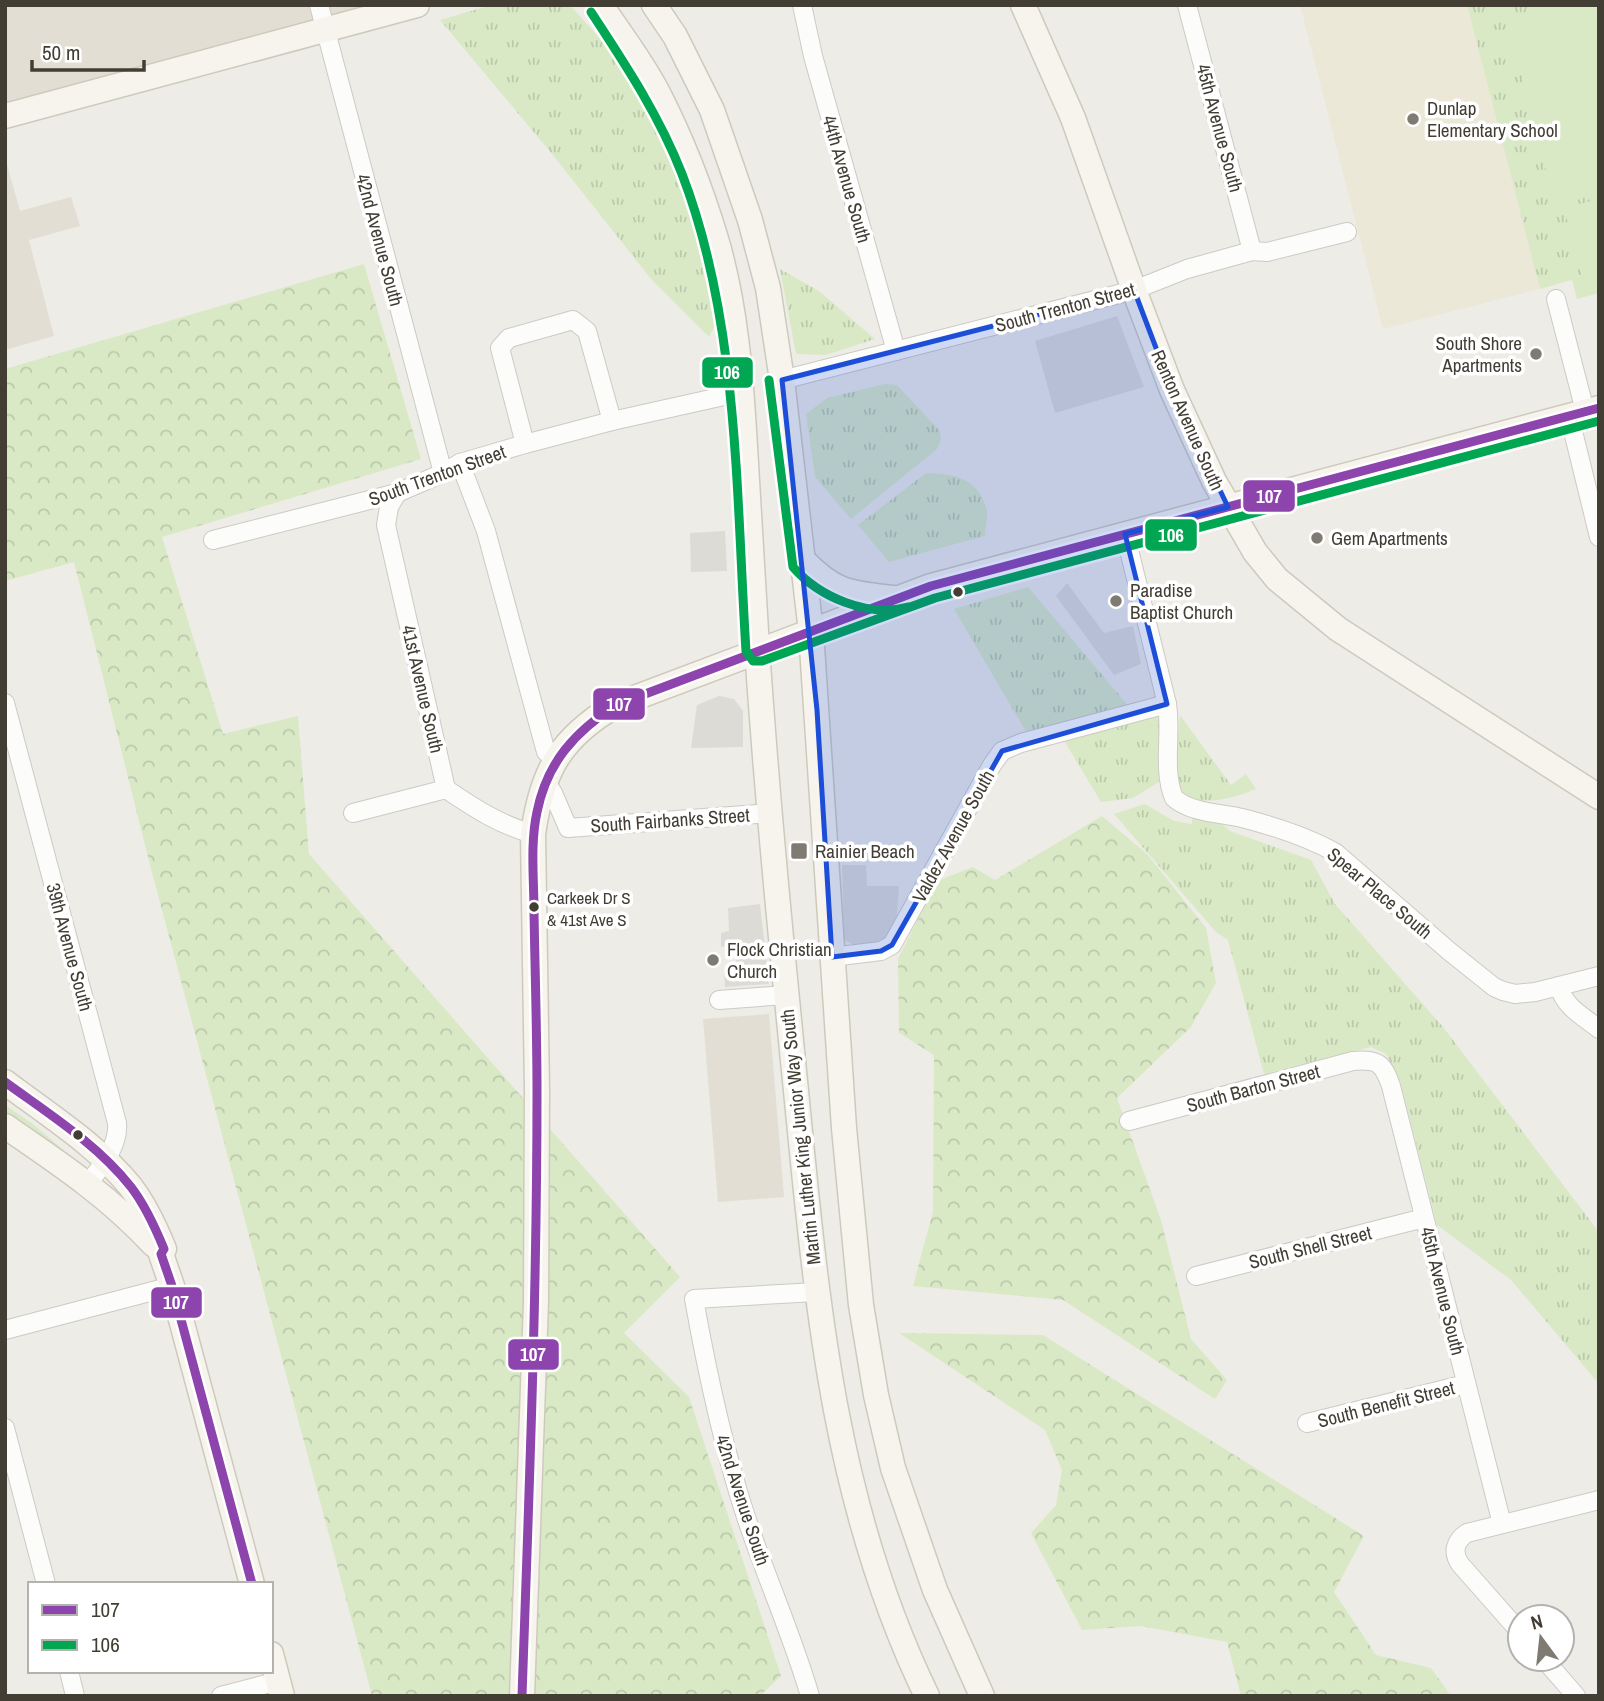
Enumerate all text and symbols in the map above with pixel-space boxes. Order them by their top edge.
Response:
scale bar [32,28,144,72]
text: 50 m [42,38,80,67]
street label: 45th Avenue South [1190,61,1250,195]
place label: Dunlap Elementary School [1427,95,1558,143]
marker: Dunlap Elementary School [1405,111,1421,127]
street label: 44th Avenue South [816,112,878,246]
street label: 42nd Avenue South [350,171,410,309]
street label: South Trenton Street [992,276,1138,338]
place label: South Shore Apartments [1435,330,1522,378]
street label: Renton Avenue South [1145,346,1231,494]
marker: South Shore Apartments [1528,346,1544,362]
line badge: 106 [701,356,754,389]
text: 106 [714,359,740,385]
street label: South Trenton Street [365,438,510,512]
line badge: 107 [1242,479,1296,513]
text: 107 [1256,483,1282,509]
line badge: 106 [1144,518,1198,552]
text: 106 [1158,522,1184,548]
place label: Gem Apartments [1331,525,1448,551]
marker: Gem Apartments [1309,530,1325,546]
place label: Paradise Baptist Church [1130,577,1233,625]
unlabelled marker [951,585,965,599]
marker: Paradise Baptist Church [1108,593,1124,609]
street label: 41st Avenue South [396,622,450,756]
line badge: 107 [592,687,646,721]
text: 107 [606,691,632,717]
street label: Valdez Avenue South [906,765,1000,907]
street label: South Fairbanks Street [590,801,751,839]
place label: Rainier Beach [815,838,915,864]
marker: Rainier Beach [789,841,809,861]
street label: Spear Place South [1322,841,1438,945]
street label: 39th Avenue South [40,880,100,1014]
place label: Carkeek Dr S & 41st Ave S [547,886,631,931]
marker: Carkeek Dr S & 41st Ave S [527,900,541,914]
place label: Flock Christian Church [727,936,832,984]
marker: Flock Christian Church [705,952,721,968]
street label: Martin Luther King Junior Way South [774,1008,826,1266]
street label: South Barton Street [1184,1058,1323,1118]
unlabelled marker [71,1128,85,1142]
street label: South Shell Street [1246,1219,1375,1275]
street label: 45th Avenue South [1414,1224,1472,1358]
line badge: 107 [150,1286,203,1319]
text: 107 [163,1289,189,1315]
line badge: 107 [507,1338,560,1371]
text: 107 [520,1341,546,1367]
street label: South Benefit Street [1315,1374,1458,1434]
street label: 42nd Avenue South [710,1431,776,1569]
legend [28,1582,273,1673]
text: 107 [91,1595,120,1624]
north arrow [1506,1603,1576,1673]
text: N [1528,1608,1545,1636]
text: 106 [91,1630,120,1659]

